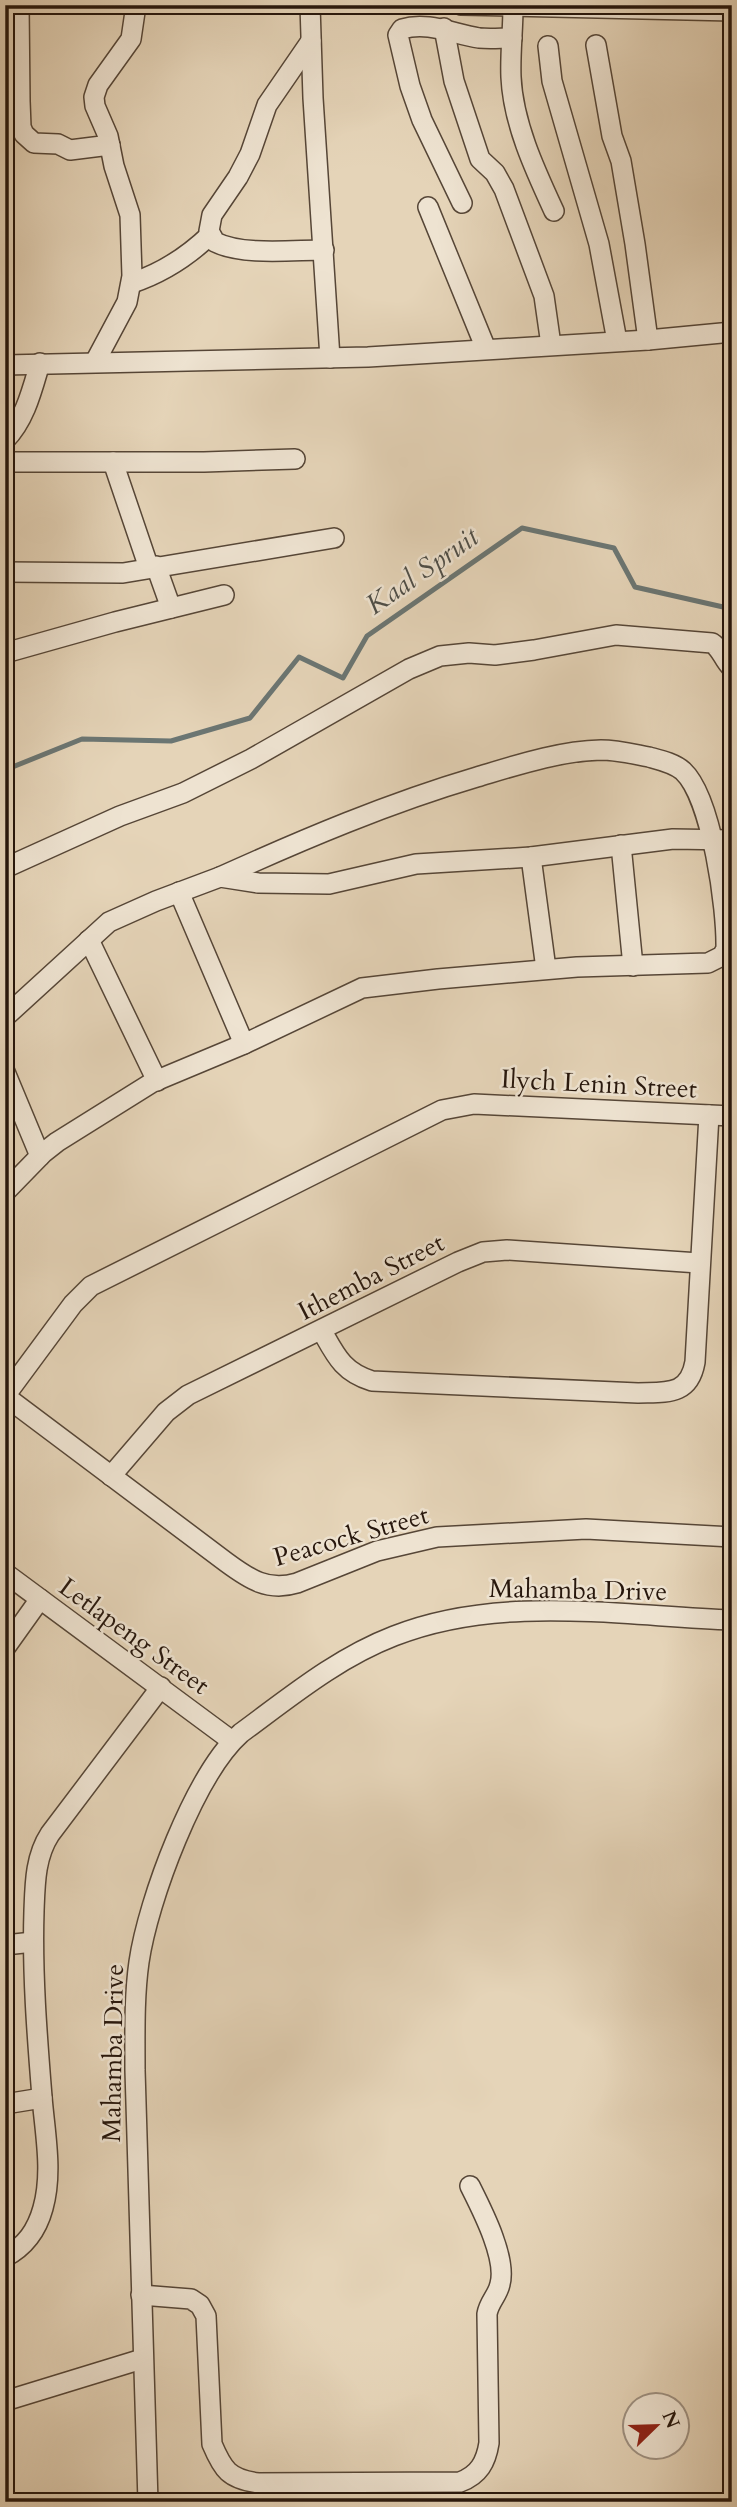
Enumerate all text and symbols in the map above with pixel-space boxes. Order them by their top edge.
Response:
water label: Kaal Spruit [358,518,487,624]
street label: Ilych Lenin Street [500,1061,698,1107]
street label: Ithemba Street [292,1225,450,1329]
street label: Peacock Street [269,1497,433,1575]
street label: Letlapeng Street [52,1569,216,1703]
street label: Mahamba Drive [489,1571,667,1609]
street label: Mahamba Drive [94,1964,132,2142]
north arrow [622,2392,692,2462]
text: N [656,2407,686,2433]

